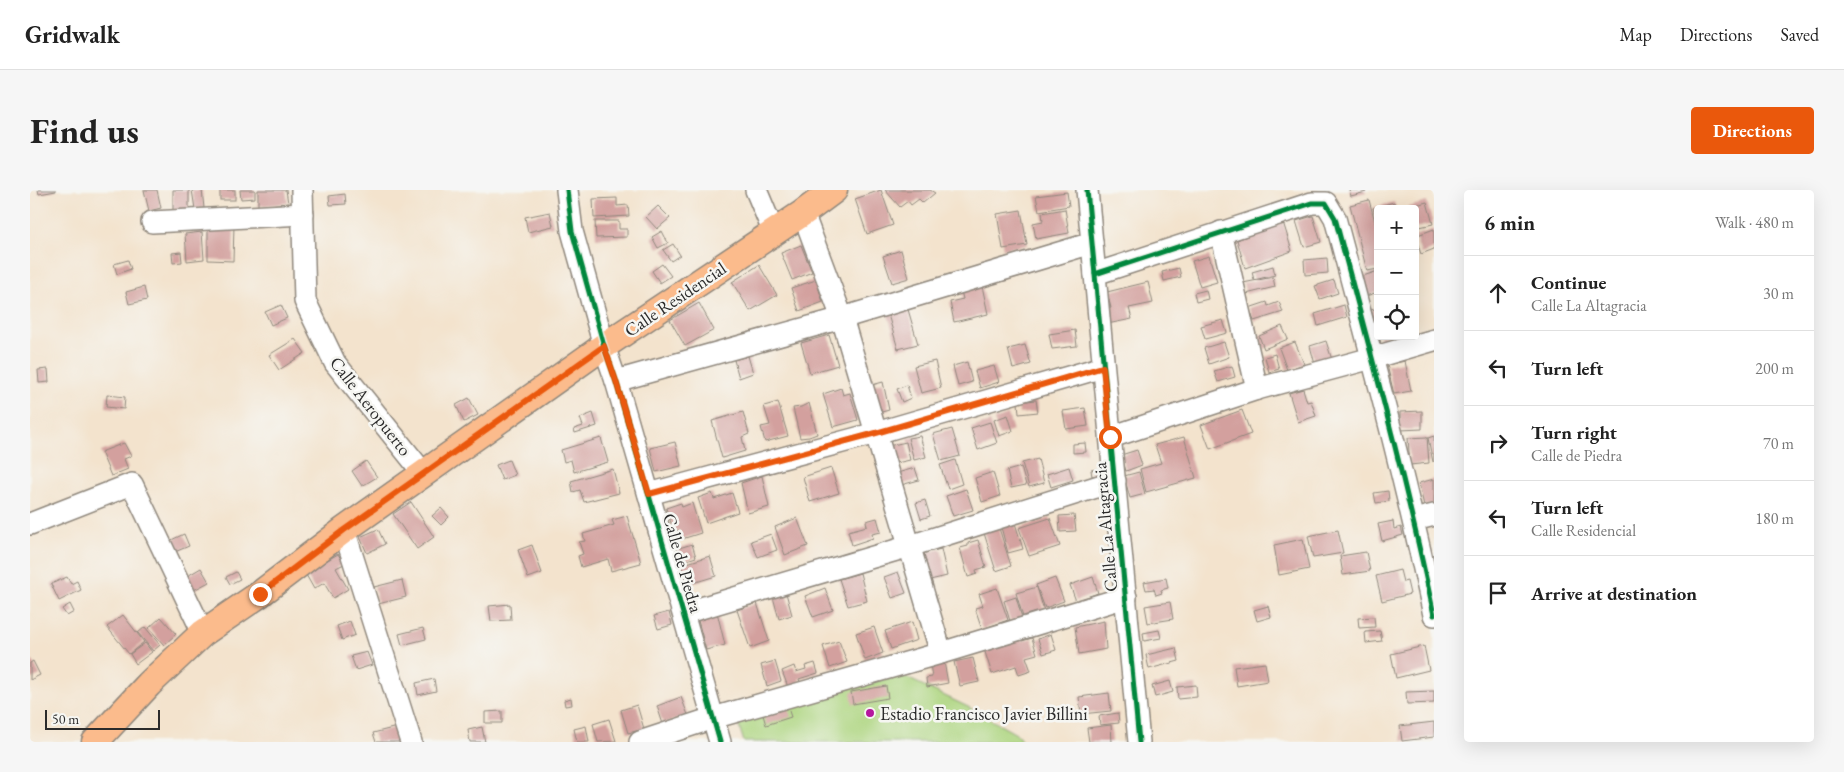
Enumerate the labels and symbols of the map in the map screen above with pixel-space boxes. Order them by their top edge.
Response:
street label: Calle Residencial [620,256,730,342]
street label: Calle Aeropuerto [325,352,417,460]
route start [1099,426,1122,449]
street label: Calle La Altagracia [1088,460,1122,593]
street label: Calle de Piedra [658,511,708,616]
route end [249,583,272,606]
place label: Estadio Francisco Javier Billini [880,702,1088,725]
scale bar [45,707,160,730]
marker: Estadio Francisco Javier Billini [864,707,876,719]

